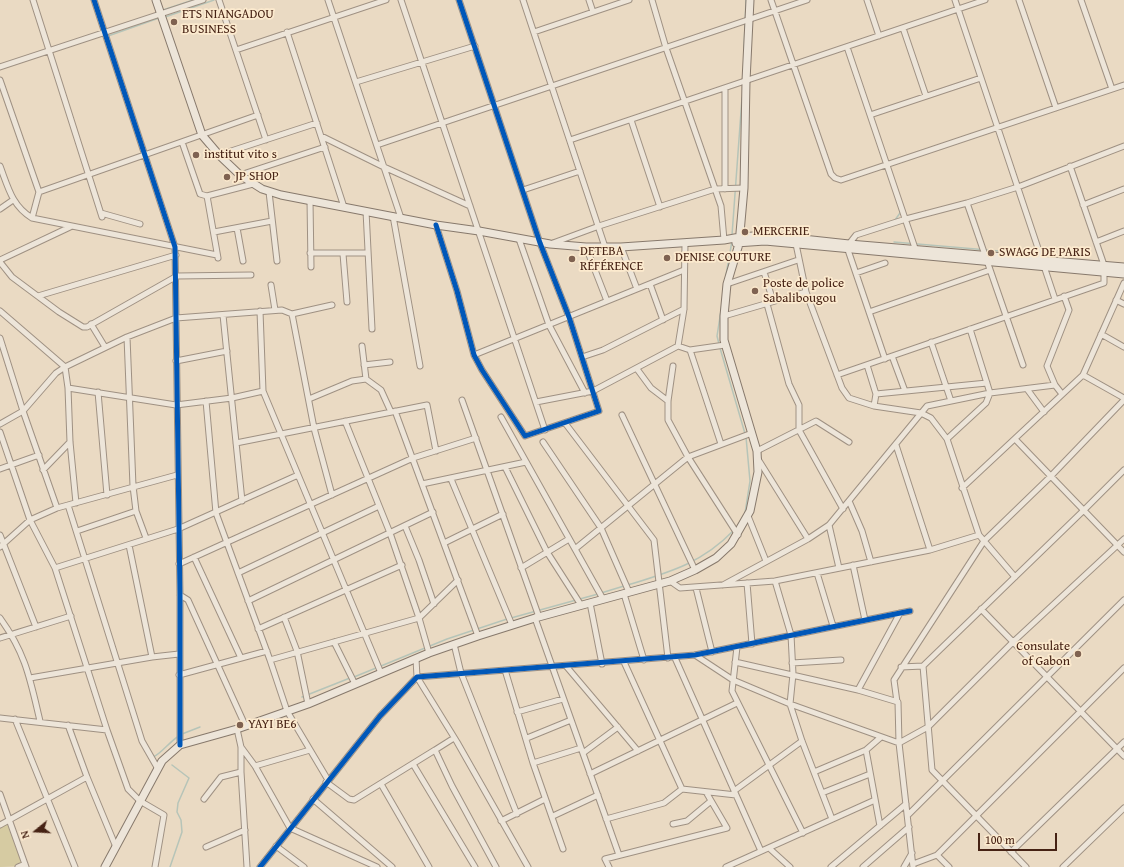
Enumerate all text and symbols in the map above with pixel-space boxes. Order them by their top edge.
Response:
place label: ETS NIANGADOU BUSINESS [182,7,274,38]
marker: ETS NIANGADOU BUSINESS [169,17,179,27]
place label: institut vito s [204,147,277,163]
marker: institut vito s [191,150,201,160]
place label: JP SHOP [235,169,279,185]
marker: JP SHOP [222,172,232,182]
place label: MERCERIE [753,224,809,240]
marker: MERCERIE [740,227,750,237]
place label: DETEBA RÉFÉRENCE [580,244,643,275]
place label: SWAGG DE PARIS [999,245,1091,261]
marker: SWAGG DE PARIS [986,248,996,258]
place label: DENISE COUTURE [675,250,771,266]
marker: DENISE COUTURE [662,253,672,263]
marker: DETEBA RÉFÉRENCE [567,254,577,264]
place label: Poste de police Sabalibougou [763,276,844,307]
marker: Poste de police Sabalibougou [750,286,760,296]
place label: Consulate of Gabon [1016,639,1070,670]
marker: Consulate of Gabon [1073,649,1083,659]
place label: YAYI BE6 [248,717,296,733]
marker: YAYI BE6 [235,720,245,730]
north arrow [16,811,56,851]
scale bar [980,825,1059,851]
text: N [16,829,33,841]
text: 100 m [985,831,1015,848]

